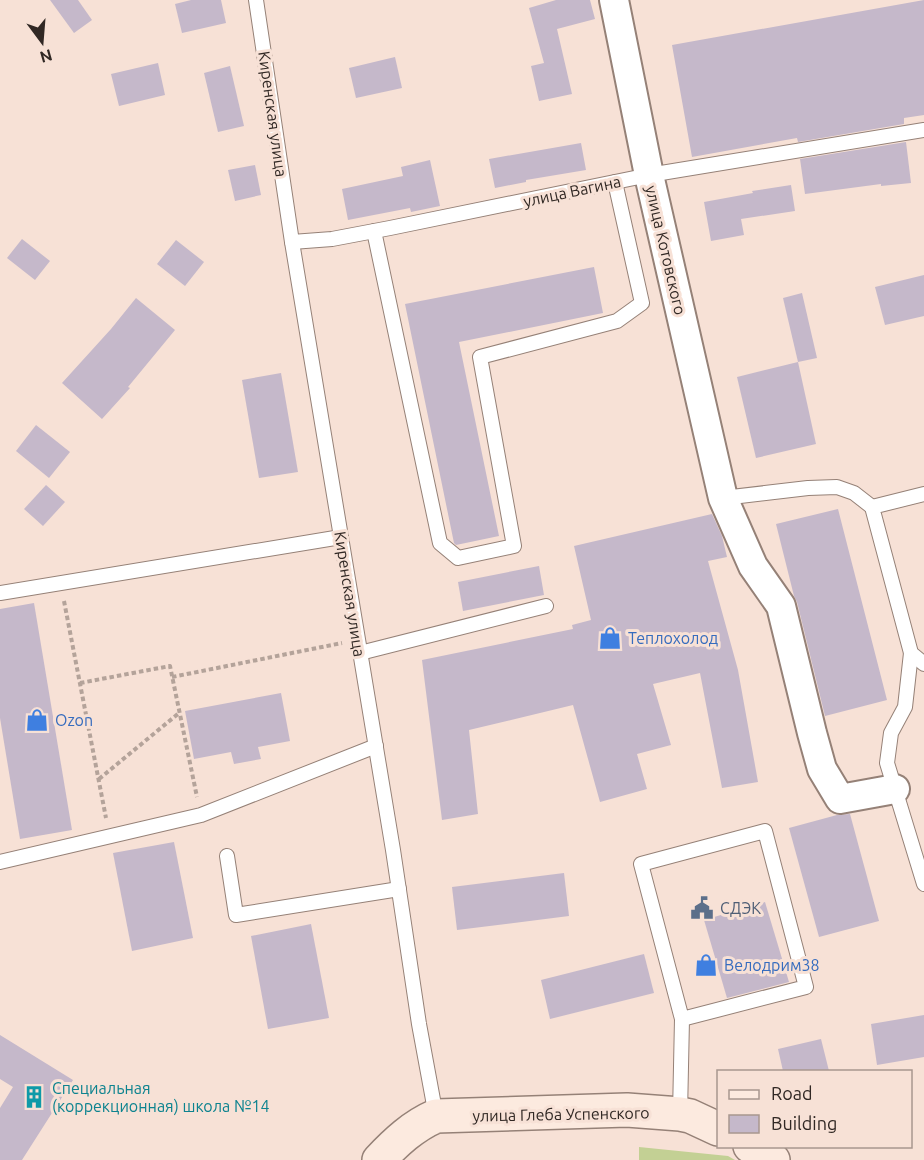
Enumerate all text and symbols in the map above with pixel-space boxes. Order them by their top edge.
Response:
north arrow [12,12,72,72]
text: N [38,46,54,67]
street label: Киренская улица [255,50,291,178]
street label: улица Вагина [522,172,622,210]
street label: улица Котовского [642,184,690,316]
street label: Киренская улица [331,530,369,658]
shop icon: Теплохолод [597,625,623,651]
place label: Теплохолод [628,629,718,647]
shop icon: Ozon [24,707,50,733]
place label: Ozon [55,711,93,729]
public building icon: СДЭК [689,895,715,921]
place label: СДЭК [720,899,761,917]
shop icon: Велодрим38 [693,952,719,978]
place label: Велодрим38 [724,956,820,974]
legend [717,1070,912,1148]
place label: Специальная (коррекционная) школа №14 [52,1079,270,1116]
text: Road [771,1083,813,1103]
building icon: Специальная (коррекционная) школа №14 [21,1084,47,1110]
street label: улица Глеба Успенского [472,1103,650,1125]
text: Building [771,1113,837,1133]

